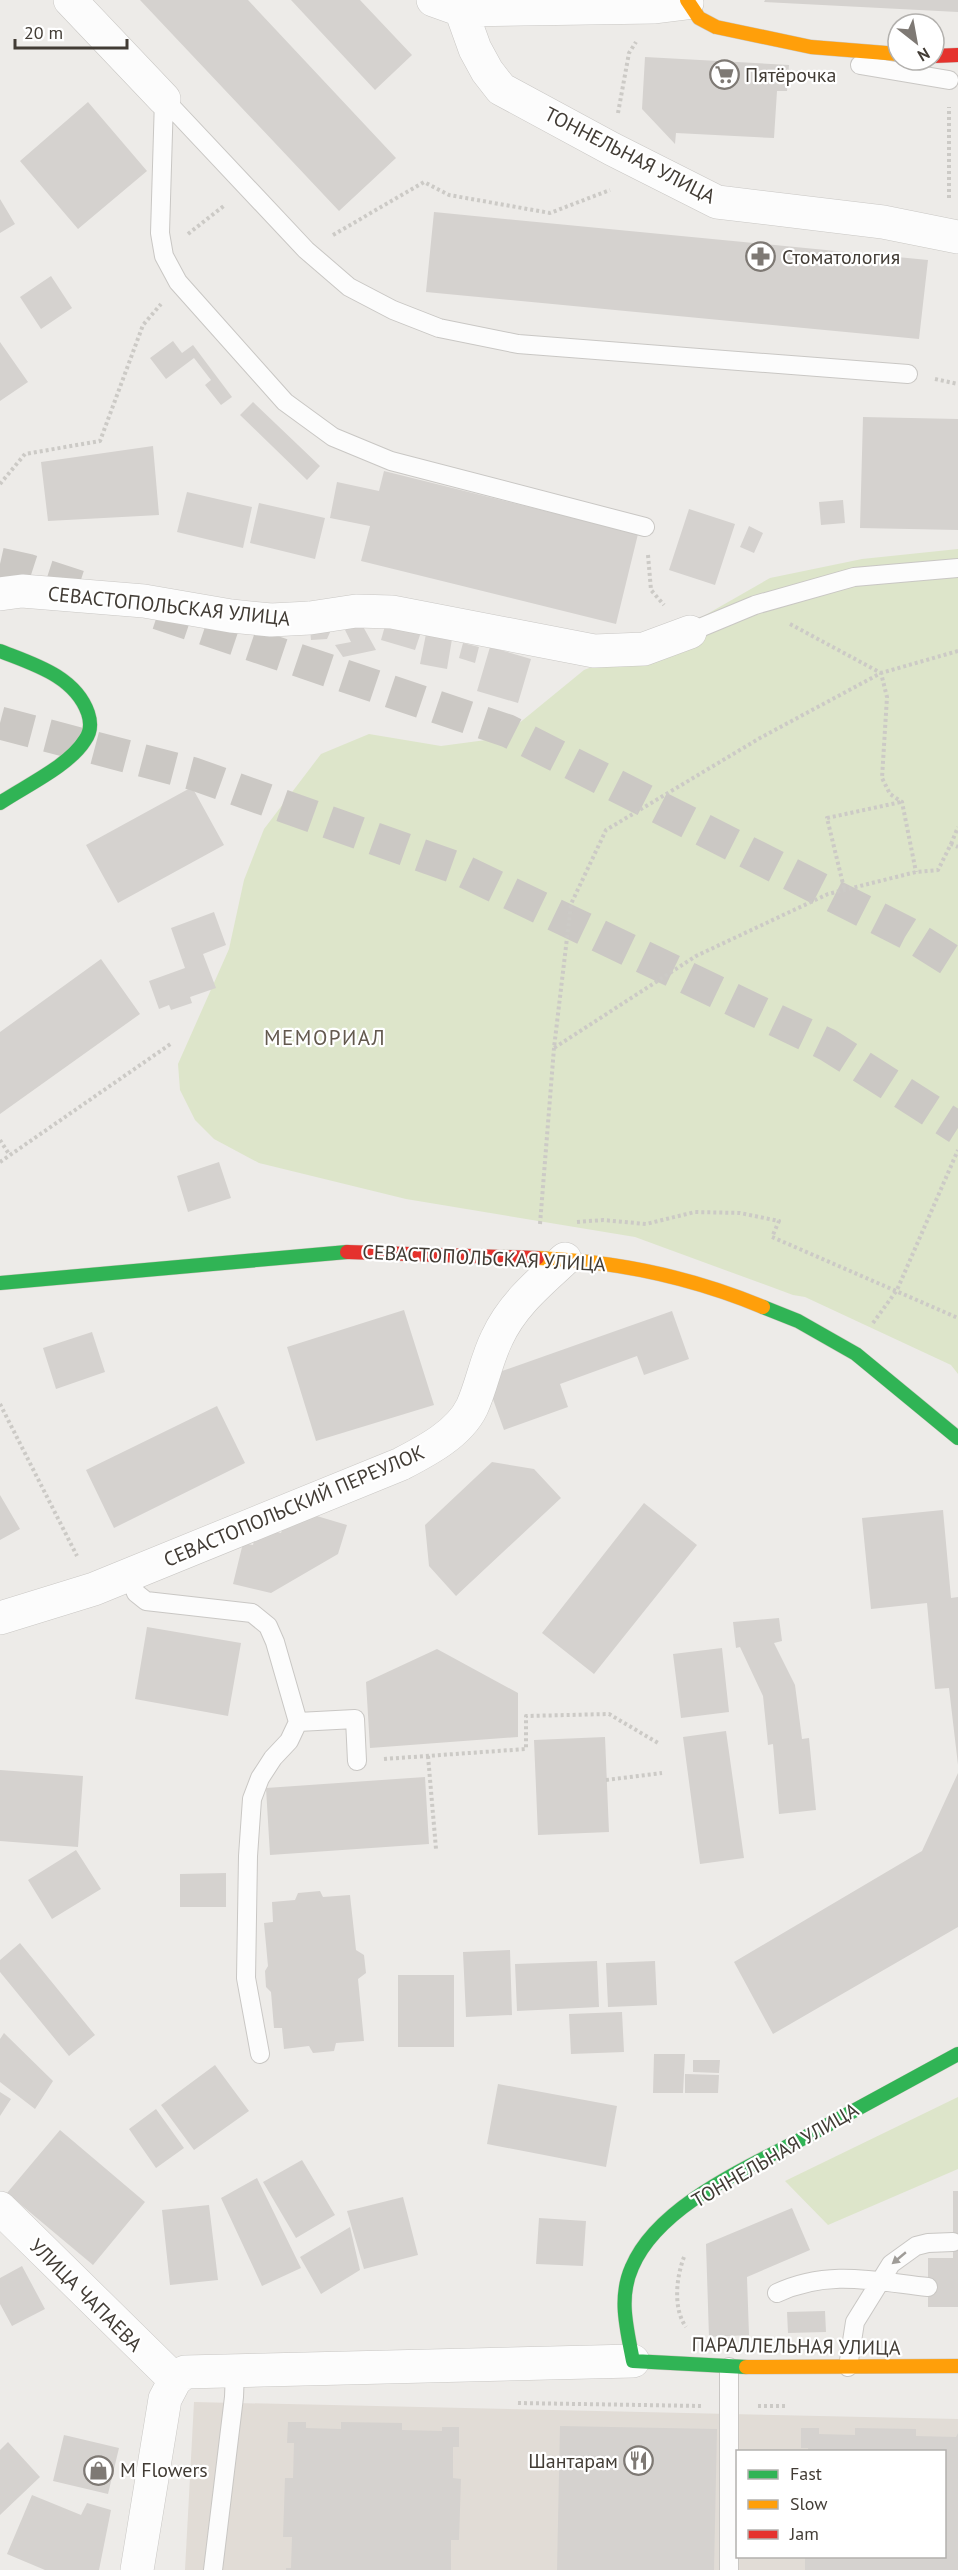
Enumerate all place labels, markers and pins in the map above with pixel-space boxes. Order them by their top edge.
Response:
supermarket icon: Пятёрочка [708,59,740,91]
place label: Пятёрочка [745,62,836,88]
pharmacy icon: Стоматология [745,241,777,273]
place label: Стоматология [782,244,900,270]
restaurant icon: Шантарам [623,2445,655,2477]
place label: Шантарам [528,2448,618,2474]
shop icon: M Flowers [83,2454,115,2486]
place label: M Flowers [120,2457,208,2483]

